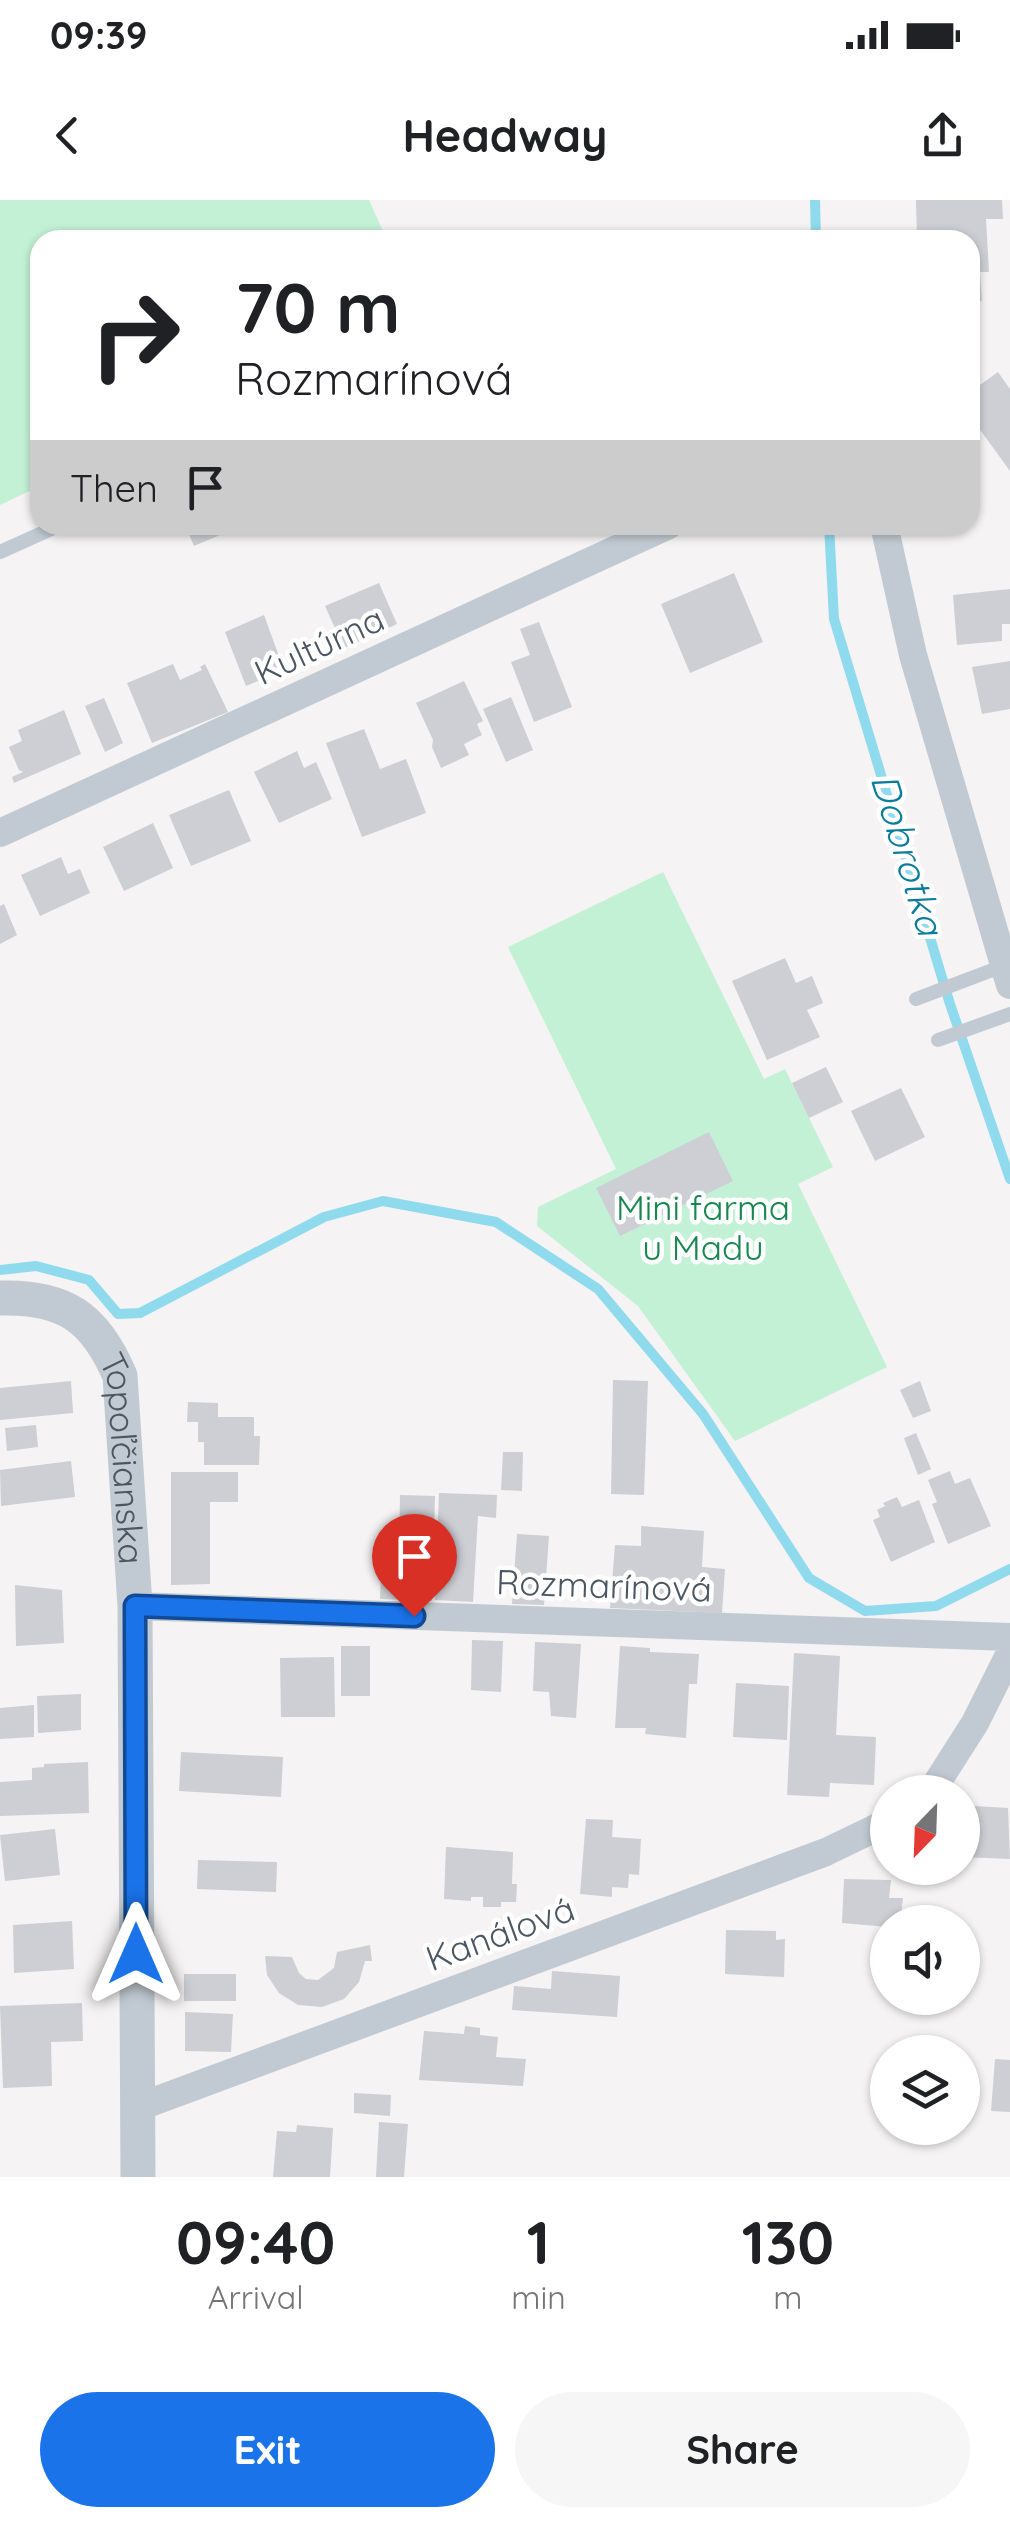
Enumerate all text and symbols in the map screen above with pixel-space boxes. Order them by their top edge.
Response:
text: 09:39 [50,11,147,59]
text: Headway [402,107,608,163]
icon: back [40,108,95,163]
icon: share [915,108,970,163]
text: 70 m [235,263,401,351]
icon: right [70,270,200,400]
text: Rozmarínová [235,350,512,406]
icon: arrive [178,460,233,515]
text: Then [70,464,158,512]
street label: Kultúrna [247,596,391,694]
water label: Dobrotka [861,767,956,942]
park label: Mini farma u Madu [616,1185,790,1269]
street label: Topoľčianska [90,1345,154,1566]
pin [372,1514,457,1617]
icon: arrive [387,1529,442,1584]
street label: Rozmarínová [495,1559,713,1611]
north arrow [870,1775,980,1885]
map controls [870,1775,980,2145]
street label: Kanálová [420,1886,580,1980]
position arrow [84,1902,188,2006]
button: sound [870,1905,980,2015]
button: layers [870,2035,980,2145]
text: 09:40 [176,2204,335,2279]
text: 1 [527,2204,550,2279]
text: 130 [742,2204,834,2279]
text: Arrival [208,2277,304,2317]
text: min [511,2277,566,2317]
text: m [773,2277,802,2317]
button: Exit [40,2392,495,2507]
button: Share [515,2392,970,2507]

